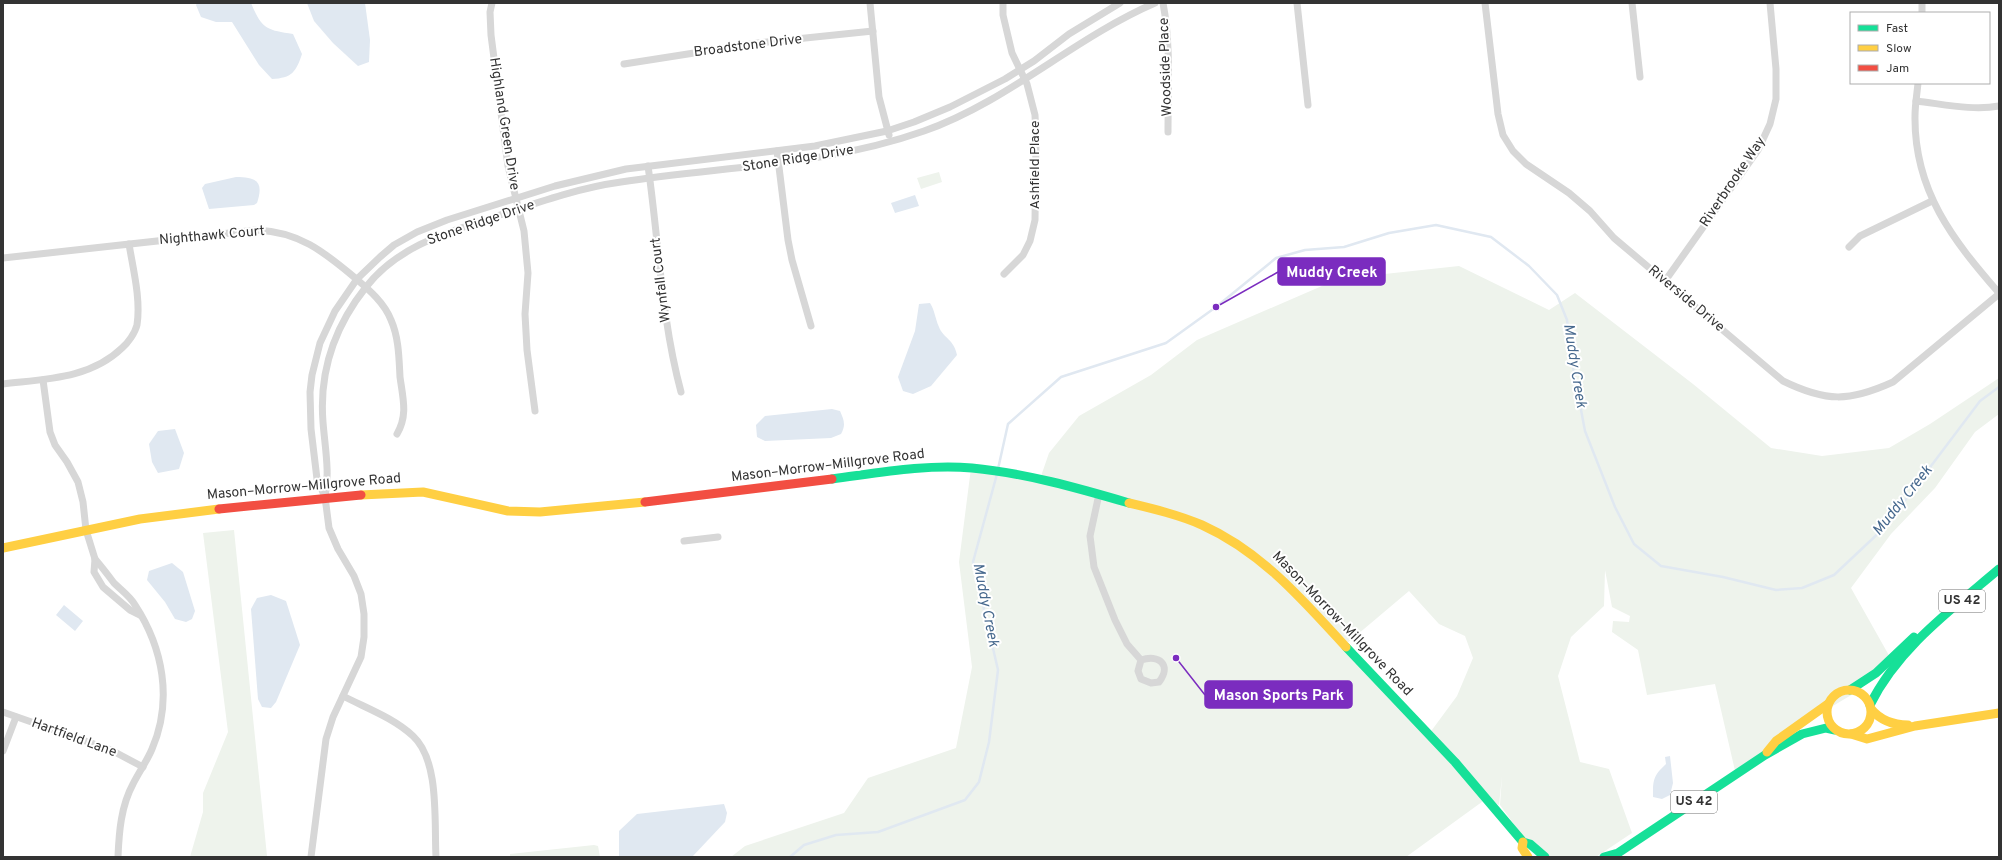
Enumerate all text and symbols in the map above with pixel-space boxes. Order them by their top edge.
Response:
legend [1850,12,1990,84]
street label: Woodside Place [1156,17,1176,117]
text: Fast [1886,21,1908,37]
street label: Broadstone Drive [693,31,803,61]
text: Slow [1886,41,1912,57]
street label: Highland Green Drive [485,56,523,192]
text: Jam [1886,61,1909,77]
street label: Ashfield Place [1027,120,1044,210]
street label: Riverbrooke Way [1696,134,1770,230]
street label: Stone Ridge Drive [741,142,855,176]
street label: Stone Ridge Drive [425,197,537,249]
street label: Nighthawk Court [159,223,265,249]
street label: Wynfall Court [647,237,675,323]
callout: Muddy Creek [1278,258,1385,285]
street label: Riverside Drive [1644,262,1728,336]
text: Muddy Creek [1286,264,1378,283]
water label: Muddy Creek [1558,323,1590,410]
street label: Mason–Morrow–Millgrove Road [730,446,926,486]
water label: Muddy Creek [1869,462,1937,540]
street label: Mason–Morrow–Millgrove Road [206,470,402,504]
street label: Mason–Morrow–Millgrove Road [1268,548,1416,700]
water label: Muddy Creek [968,562,1003,649]
road number: US 42 [1939,590,1985,612]
callout: Mason Sports Park [1205,681,1352,708]
text: Mason Sports Park [1214,687,1344,706]
street label: Hartfield Lane [29,715,119,761]
road number: US 42 [1671,791,1717,813]

